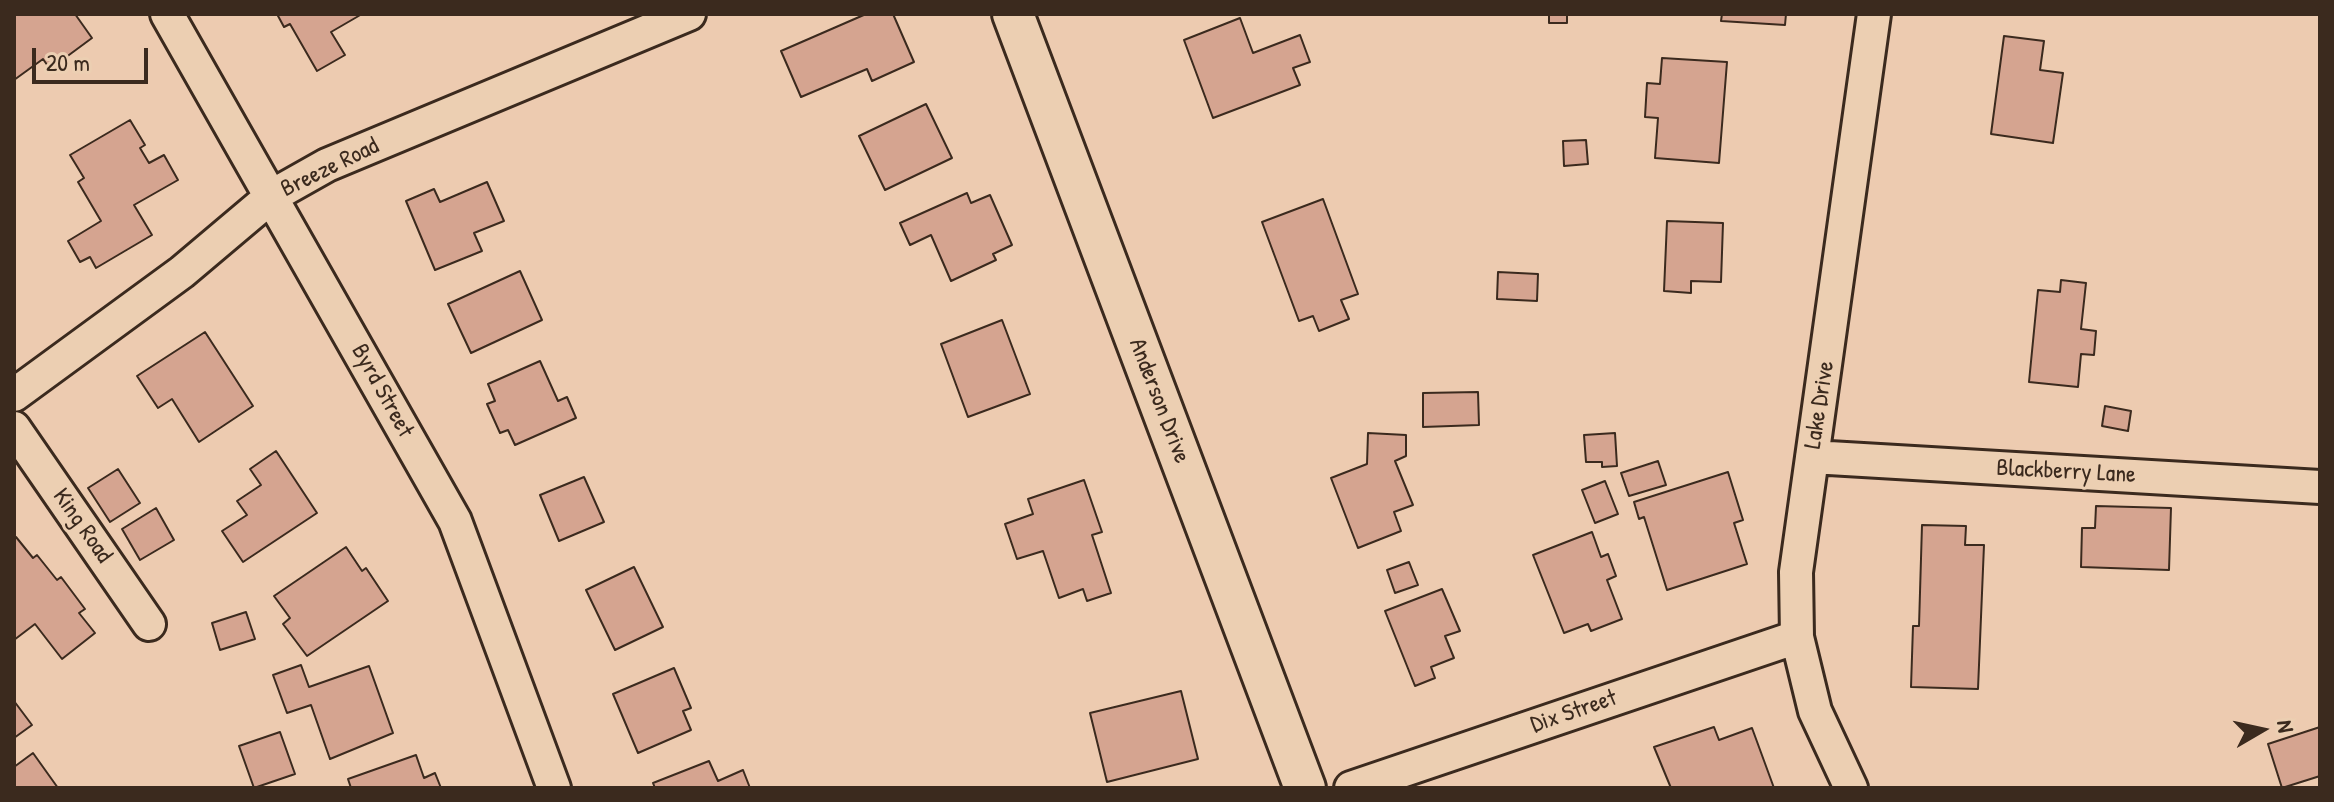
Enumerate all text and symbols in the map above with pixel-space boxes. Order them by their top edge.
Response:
scale bar [36,32,152,82]
text: 20 m [46,46,90,78]
street label: Breeze Road [276,132,384,204]
street label: Anderson Drive [1122,335,1196,467]
street label: Byrd Street [345,339,419,443]
street label: Lake Drive [1799,359,1841,451]
street label: Blackberry Lane [1996,454,2136,490]
street label: King Road [46,483,118,569]
street label: Dix Street [1527,684,1621,740]
north arrow [2222,690,2302,770]
text: N [2270,718,2301,734]

